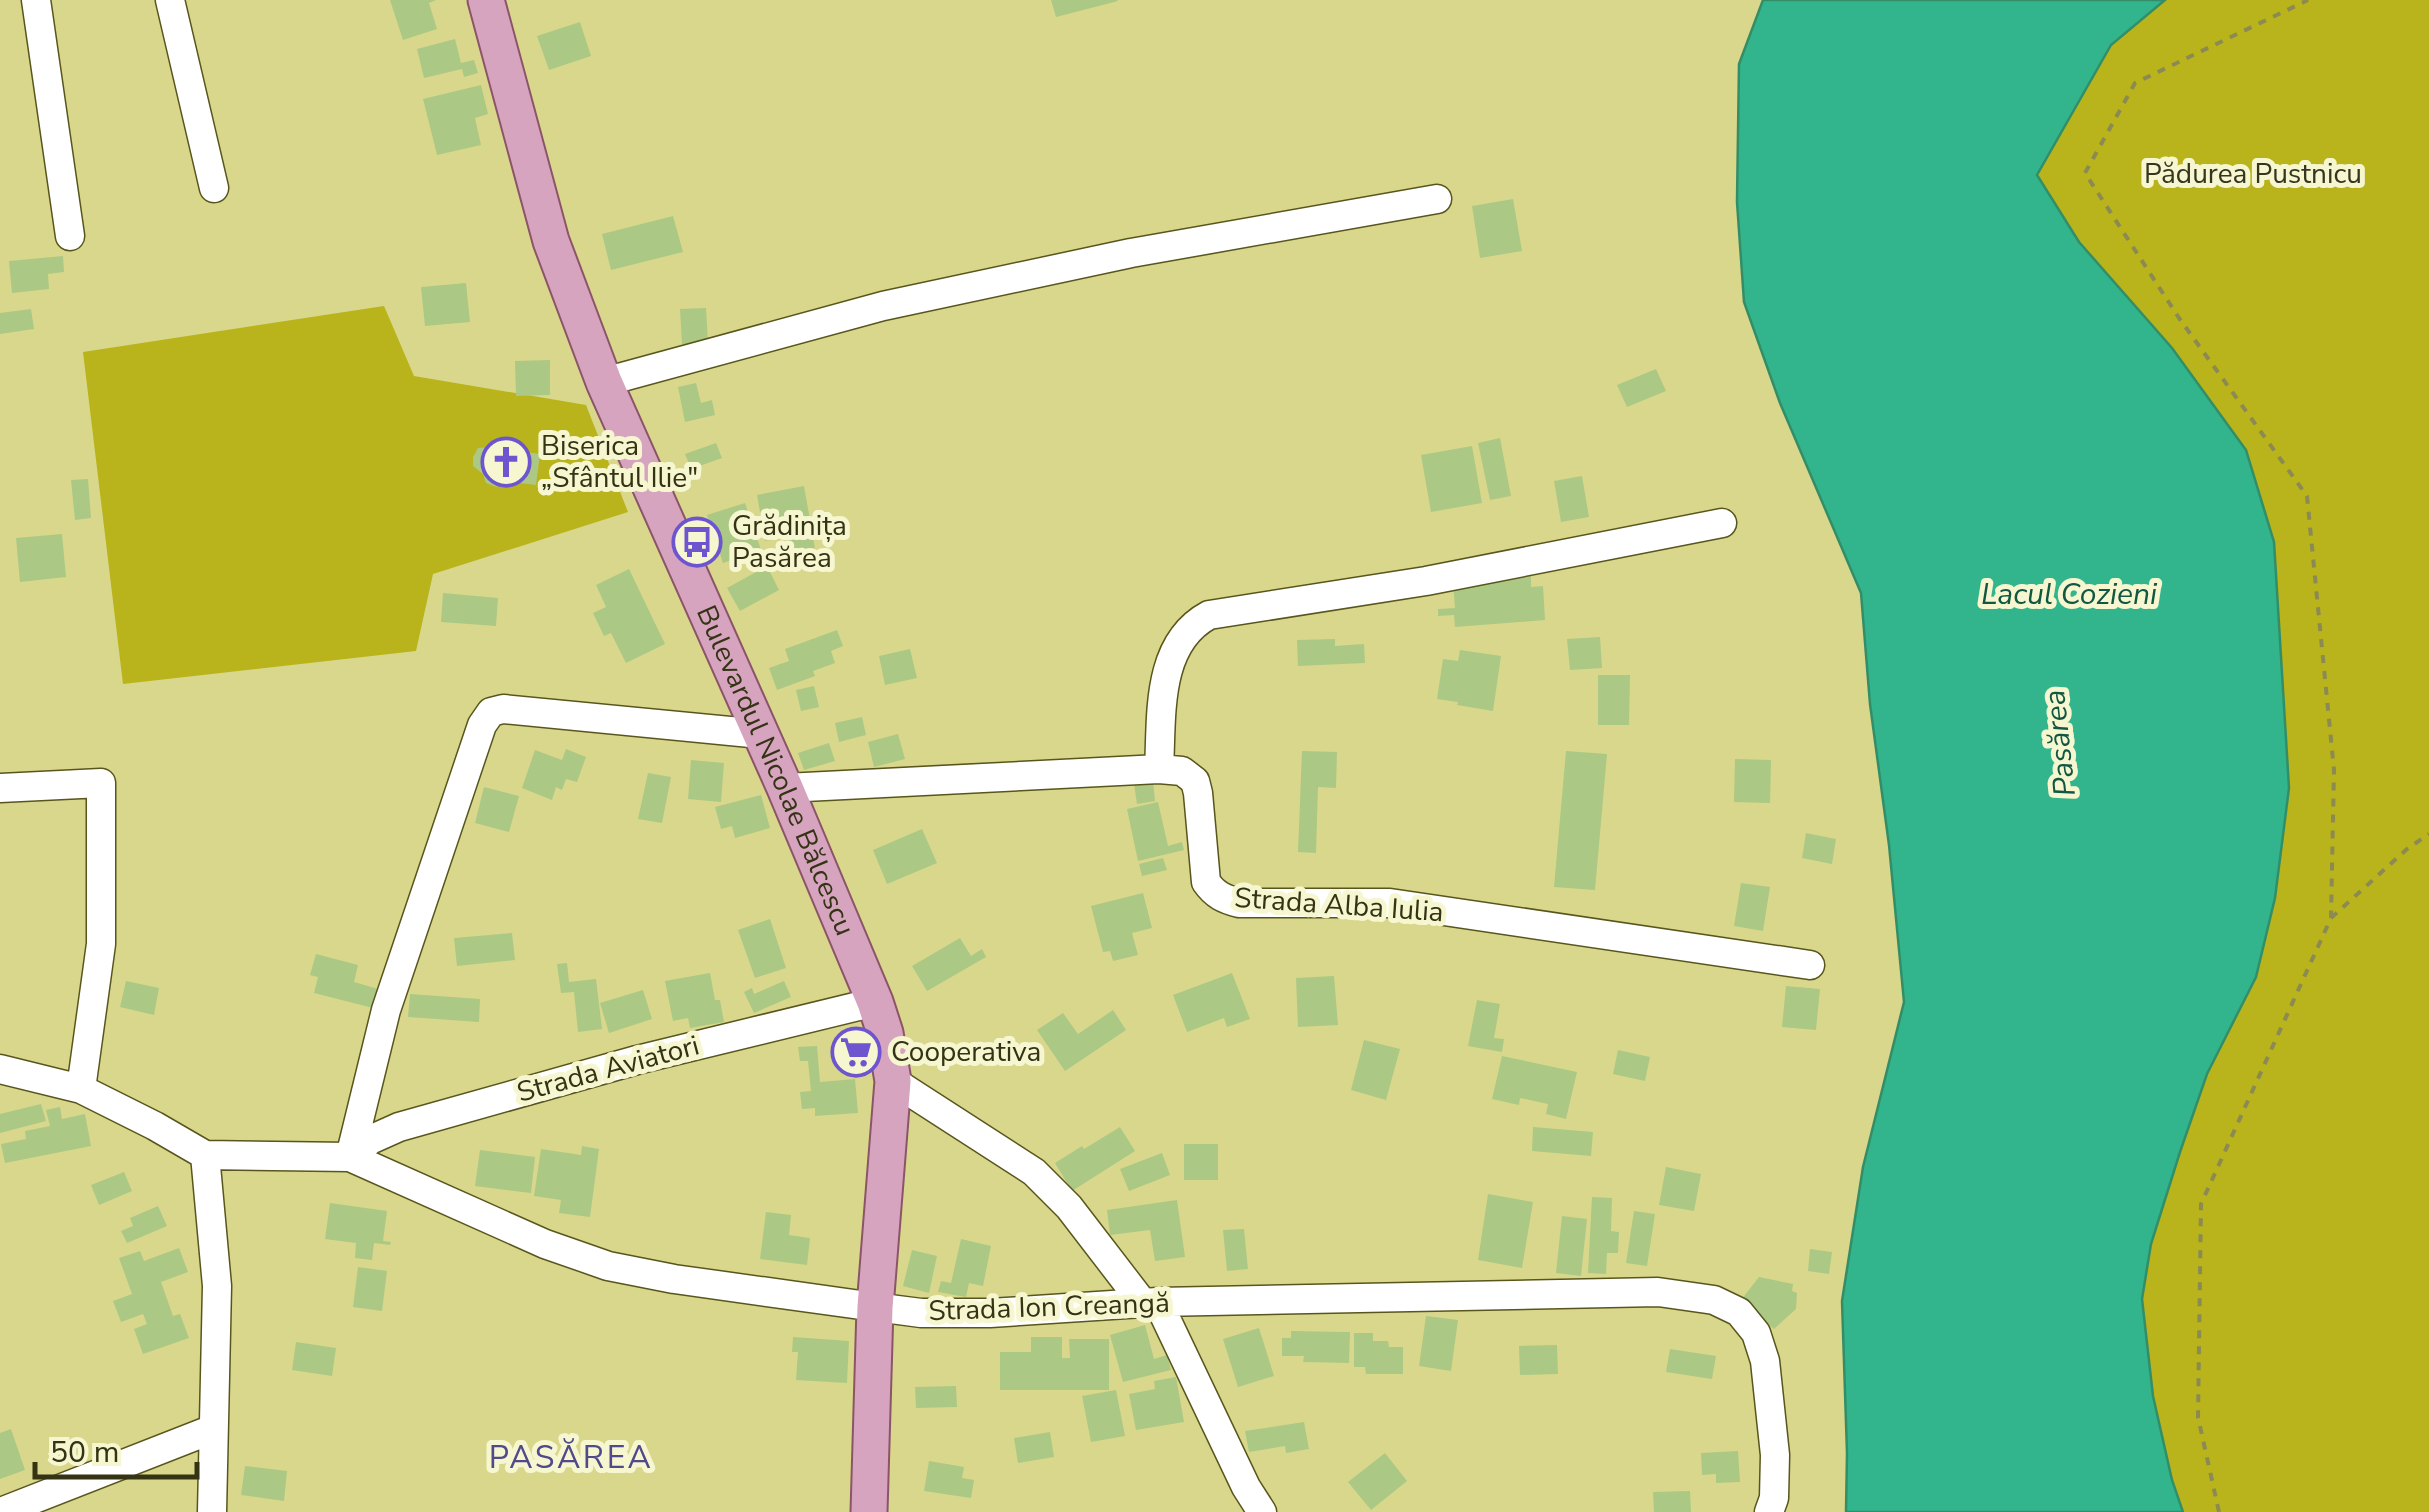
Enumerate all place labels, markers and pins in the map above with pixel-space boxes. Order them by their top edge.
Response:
place label: Biserica „Sfântul Ilie" [541,427,698,497]
church icon: Biserica „Sfântul Ilie" [480,436,532,488]
place label: Grădinița Pasărea [732,507,847,577]
bus stop icon: Grădinița Pasărea [671,516,723,568]
supermarket icon: Cooperativa [830,1026,882,1078]
place label: Cooperativa [891,1033,1041,1071]

